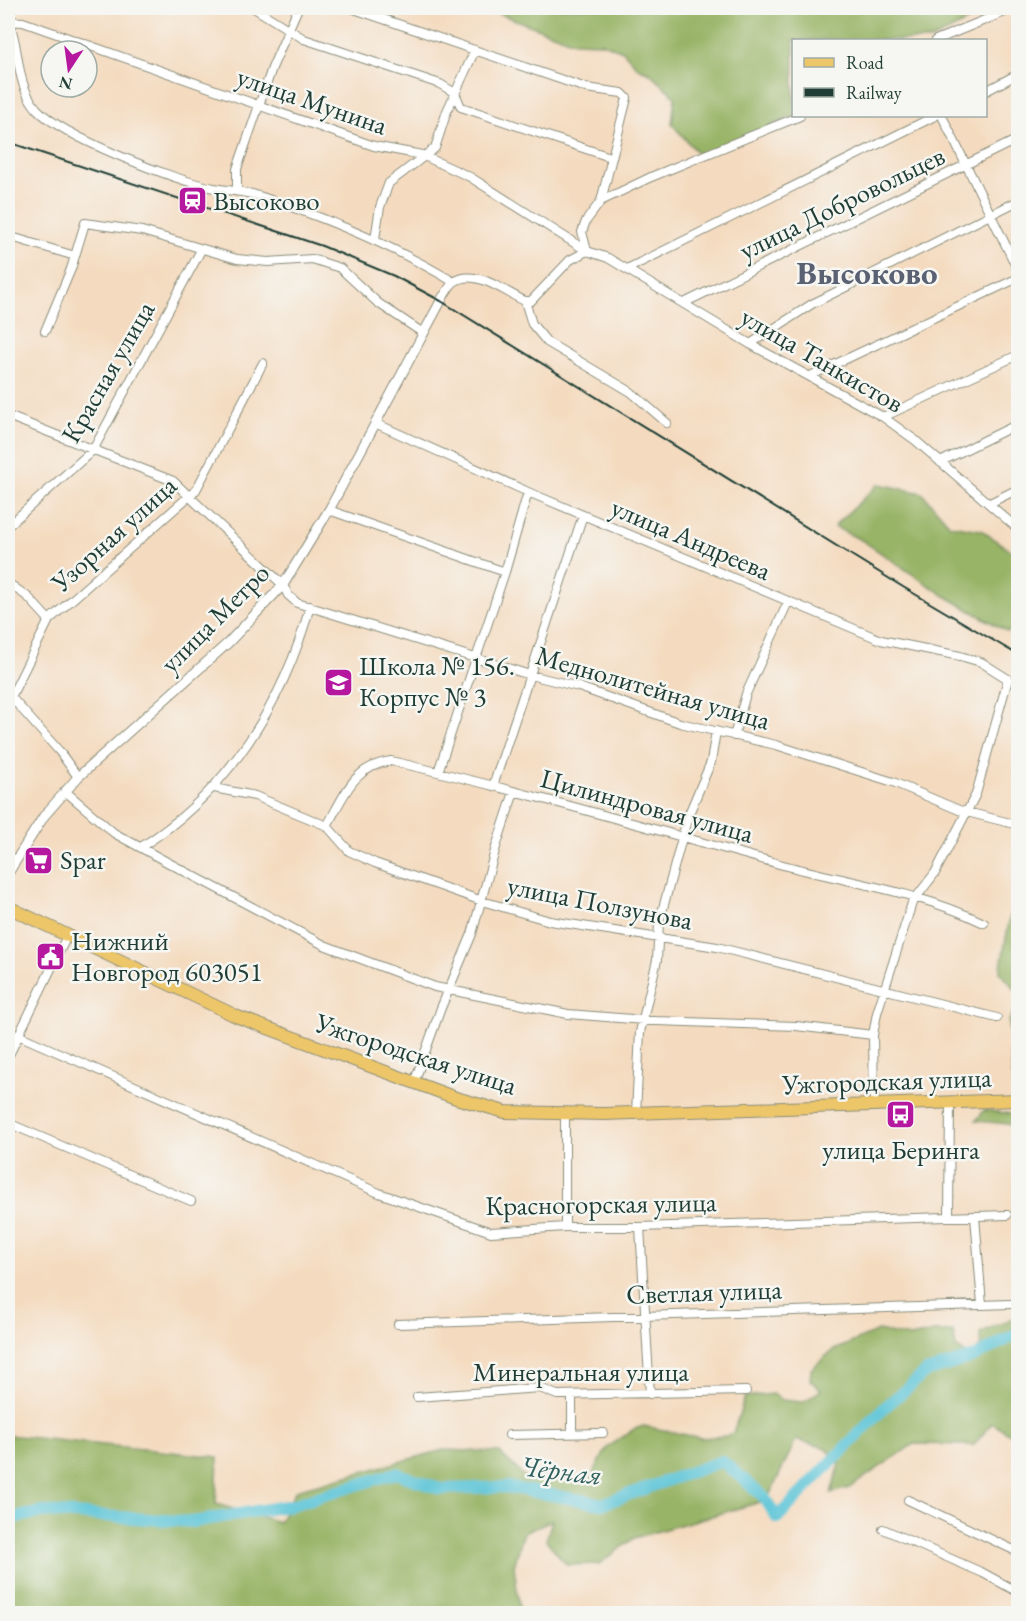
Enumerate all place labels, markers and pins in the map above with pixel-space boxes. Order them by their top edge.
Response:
place label: Высоково [213,183,320,218]
station icon: Высоково [176,185,208,217]
place label: Школа № 156. Корпус № 3 [359,648,515,714]
school or university icon: Школа № 156. Корпус № 3 [322,666,354,698]
place label: Spar [60,842,106,877]
supermarket icon: Spar [23,844,55,876]
place label: Нижний Новгород 603051 [71,923,263,989]
public building icon: Нижний Новгород 603051 [34,941,66,973]
bus stop icon: улица Беринга [885,1099,917,1131]
place label: улица Беринга [822,1132,980,1167]

